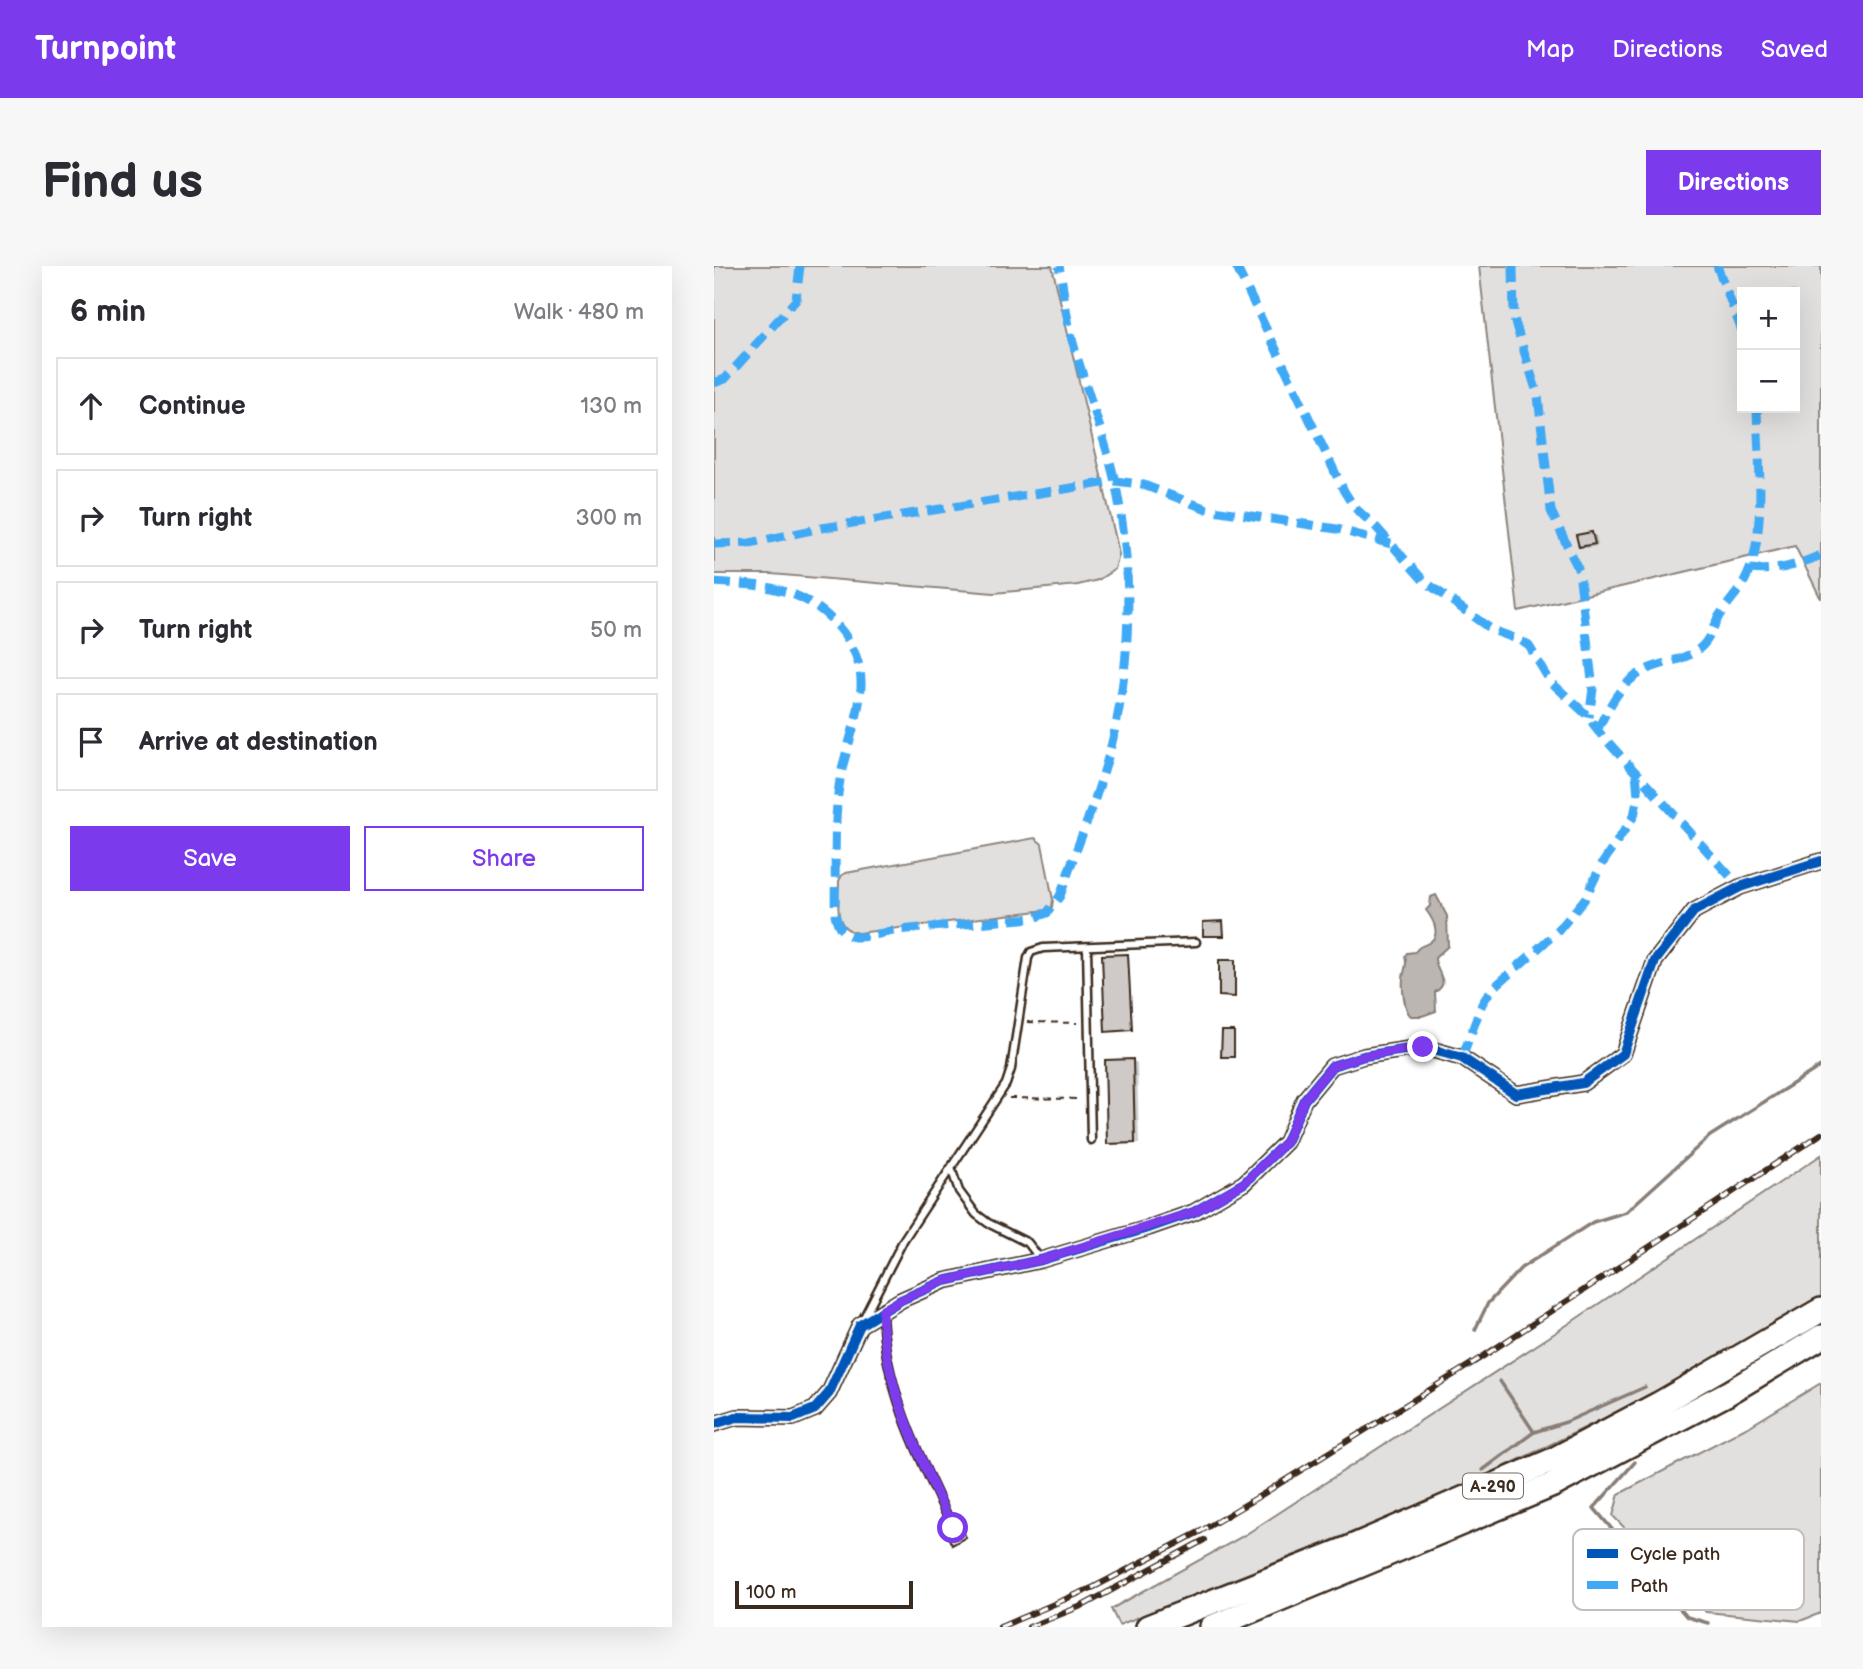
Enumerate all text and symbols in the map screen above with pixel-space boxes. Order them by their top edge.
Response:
text: Turnpoint [35,29,176,69]
text: Map [1526,35,1574,64]
text: Directions [1612,35,1723,64]
text: Saved [1761,35,1828,64]
button: Directions [1646,150,1821,215]
text: Find us [42,153,203,212]
map controls [1737,287,1800,413]
button: + [1737,287,1800,350]
text: 6 min [70,294,146,330]
text: Walk · 480 m [514,298,644,326]
button: − [1737,350,1800,413]
icon: ahead [72,387,110,425]
text: Continue [139,391,246,422]
text: 130 m [580,392,642,420]
icon: right [72,499,110,537]
text: Turn right [139,503,252,534]
text: 300 m [576,504,642,532]
icon: right [72,611,110,649]
text: Turn right [139,615,252,646]
text: 50 m [590,616,642,644]
icon: arrive [72,723,110,761]
text: Arrive at destination [139,727,378,758]
button: Save [70,826,350,891]
button: Share [364,826,644,891]
route end [1407,1031,1438,1062]
road number: А-290 [1463,1474,1523,1498]
route start [937,1512,968,1543]
legend [1573,1529,1804,1610]
text: Cycle path [1630,1543,1720,1566]
text: Path [1630,1575,1668,1598]
scale bar [735,1578,914,1610]
text: 100 m [746,1581,797,1604]

